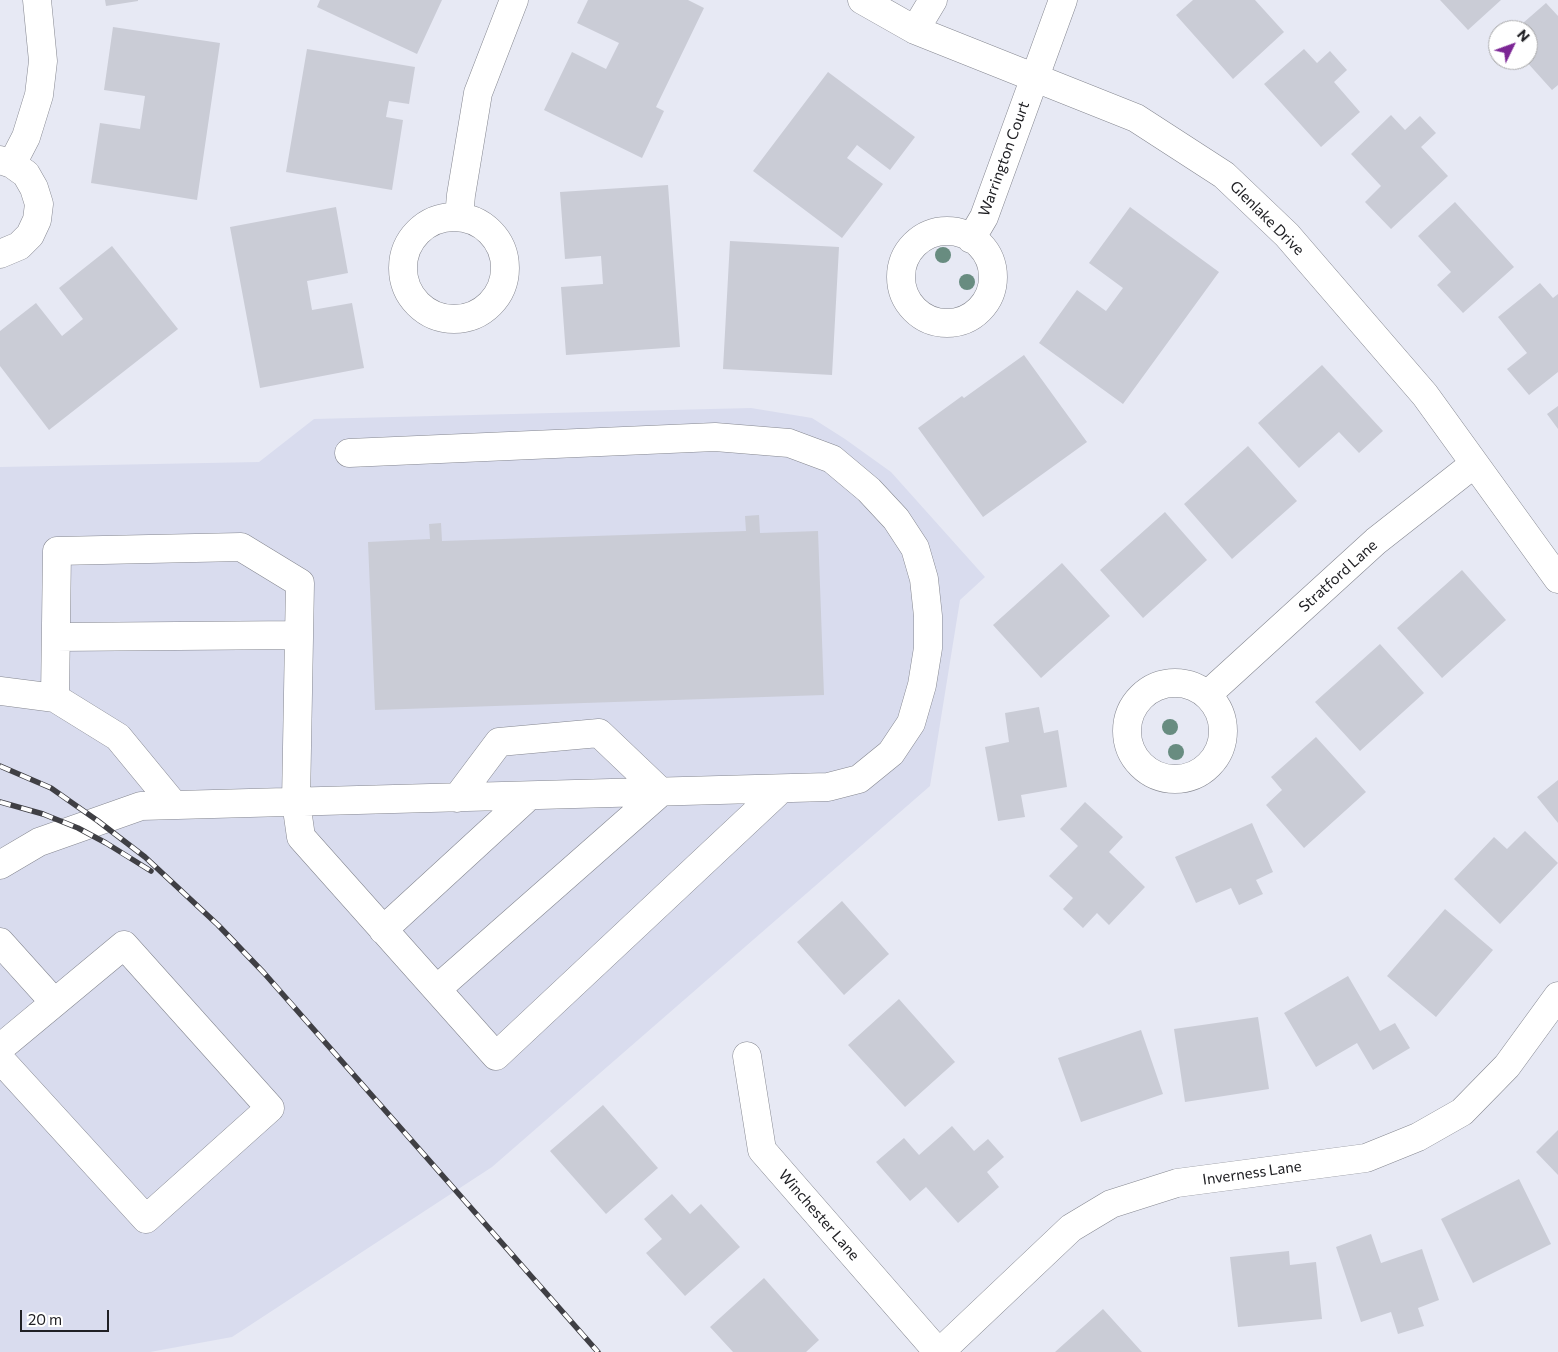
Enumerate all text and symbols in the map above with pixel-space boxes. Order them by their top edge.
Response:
north arrow [1488,20,1538,70]
text: N [1514,26,1534,45]
street label: Warrington Court [975,99,1033,219]
street label: Glenlake Drive [1226,177,1308,259]
street label: Stratford Lane [1295,536,1381,616]
street label: Inverness Lane [1201,1157,1303,1189]
street label: Winchester Lane [775,1166,863,1264]
scale bar [22,1300,111,1332]
text: 20 m [28,1310,62,1328]

